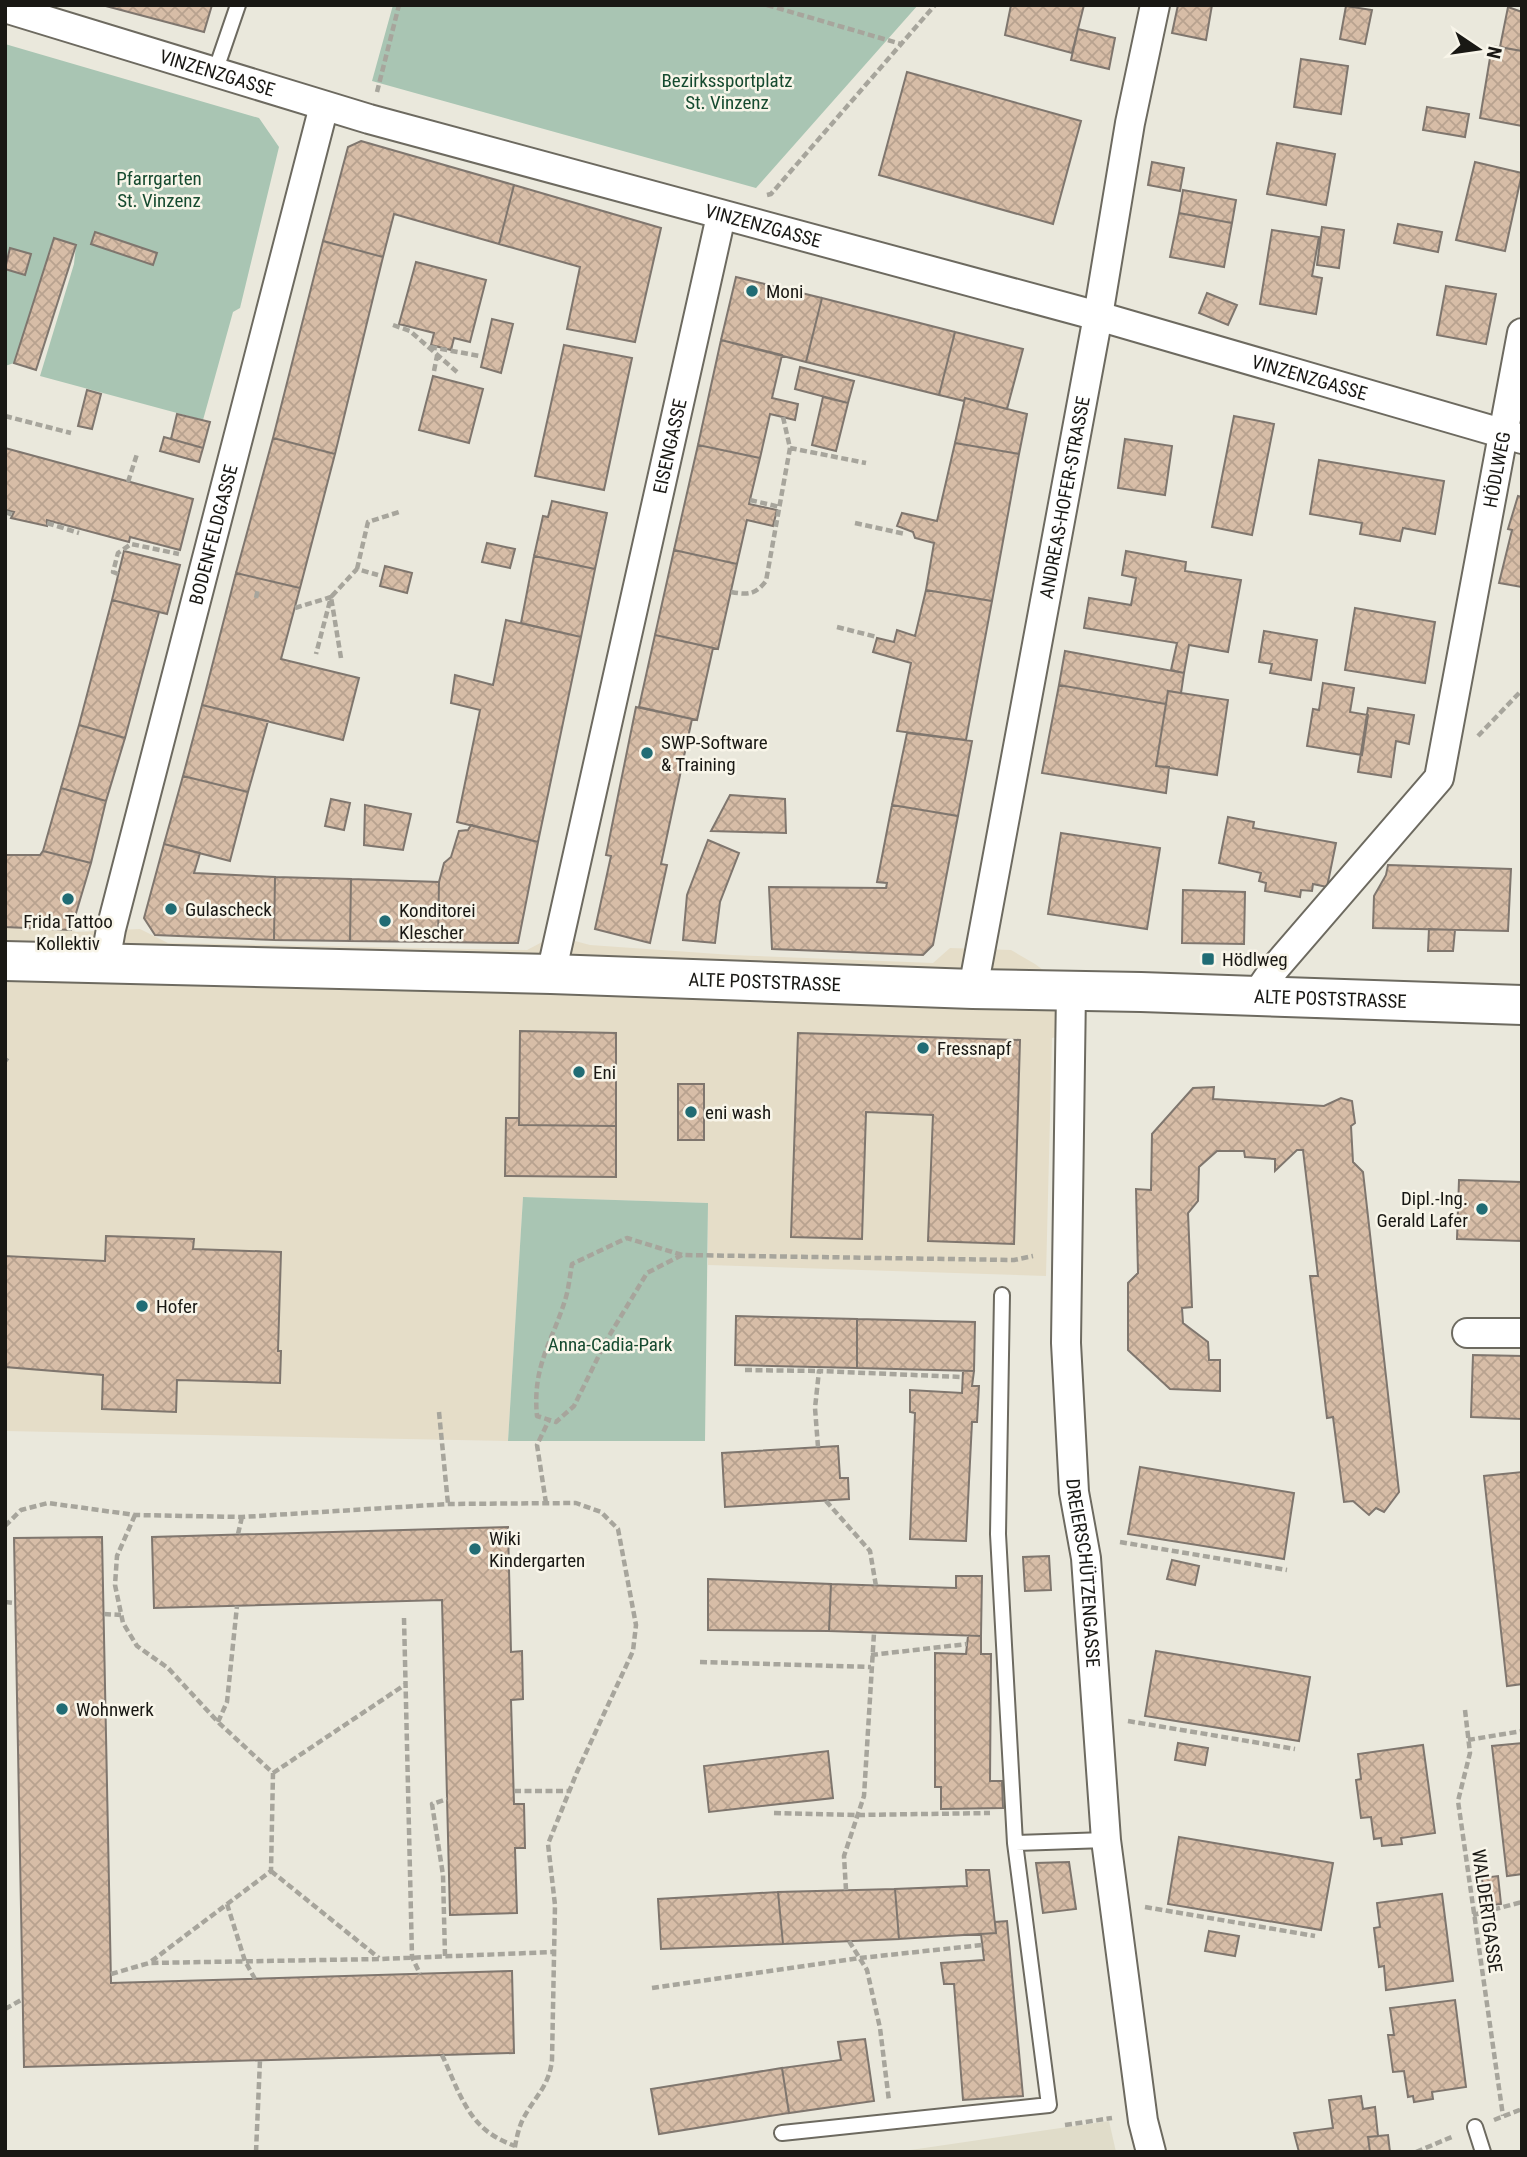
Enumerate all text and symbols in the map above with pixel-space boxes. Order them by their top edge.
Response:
north arrow [1443,14,1513,84]
street label: VINZENZGASSE [157,44,278,101]
text: N [1482,44,1507,61]
park label: Bezirkssportplatz St. Vinzenz [661,69,793,114]
park label: Pfarrgarten St. Vinzenz [116,167,202,212]
street label: VINZENZGASSE [703,199,824,252]
place label: Moni [766,280,803,303]
marker: Moni [744,283,760,299]
street label: VINZENZGASSE [1249,350,1370,405]
street label: ANDREAS-HOFER-STRASSE [1034,394,1094,600]
street label: EISENGASSE [648,396,691,496]
street label: HÖDLWEG [1478,430,1515,509]
street label: BODENFELDGASSE [184,462,242,607]
place label: SWP-Software & Training [661,731,768,776]
marker: SWP-Software & Training [639,745,655,761]
marker: Frida Tattoo Kollektiv [60,891,76,907]
place label: Gulascheck [185,898,272,921]
place label: Konditorei Klescher [399,899,476,944]
marker: Gulascheck [163,901,179,917]
place label: Frida Tattoo Kollektiv [23,910,113,955]
marker: Konditorei Klescher [377,913,393,929]
place label: Hödlweg [1222,948,1288,971]
marker: Hödlweg [1200,951,1216,967]
street label: ALTE POSTSTRASSE [688,967,841,996]
street label: ALTE POSTSTRASSE [1254,984,1407,1013]
place label: Fressnapf [937,1037,1011,1060]
marker: Fressnapf [915,1040,931,1056]
place label: Eni [593,1061,616,1084]
marker: Eni [571,1064,587,1080]
place label: eni wash [705,1101,771,1124]
marker: eni wash [683,1104,699,1120]
place label: Dipl.-Ing. Gerald Lafer [1377,1187,1468,1232]
marker: Dipl.-Ing. Gerald Lafer [1474,1201,1490,1217]
place label: Hofer [156,1295,198,1318]
marker: Hofer [134,1298,150,1314]
park label: Anna-Cadia-Park [548,1333,673,1356]
street label: DREIERSCHÜTZENGASSE [1062,1478,1105,1668]
place label: Wiki Kindergarten [489,1527,585,1572]
marker: Wiki Kindergarten [467,1541,483,1557]
place label: Wohnwerk [76,1698,154,1721]
marker: Wohnwerk [54,1701,70,1717]
street label: WALDERTGASSE [1467,1848,1507,1974]

